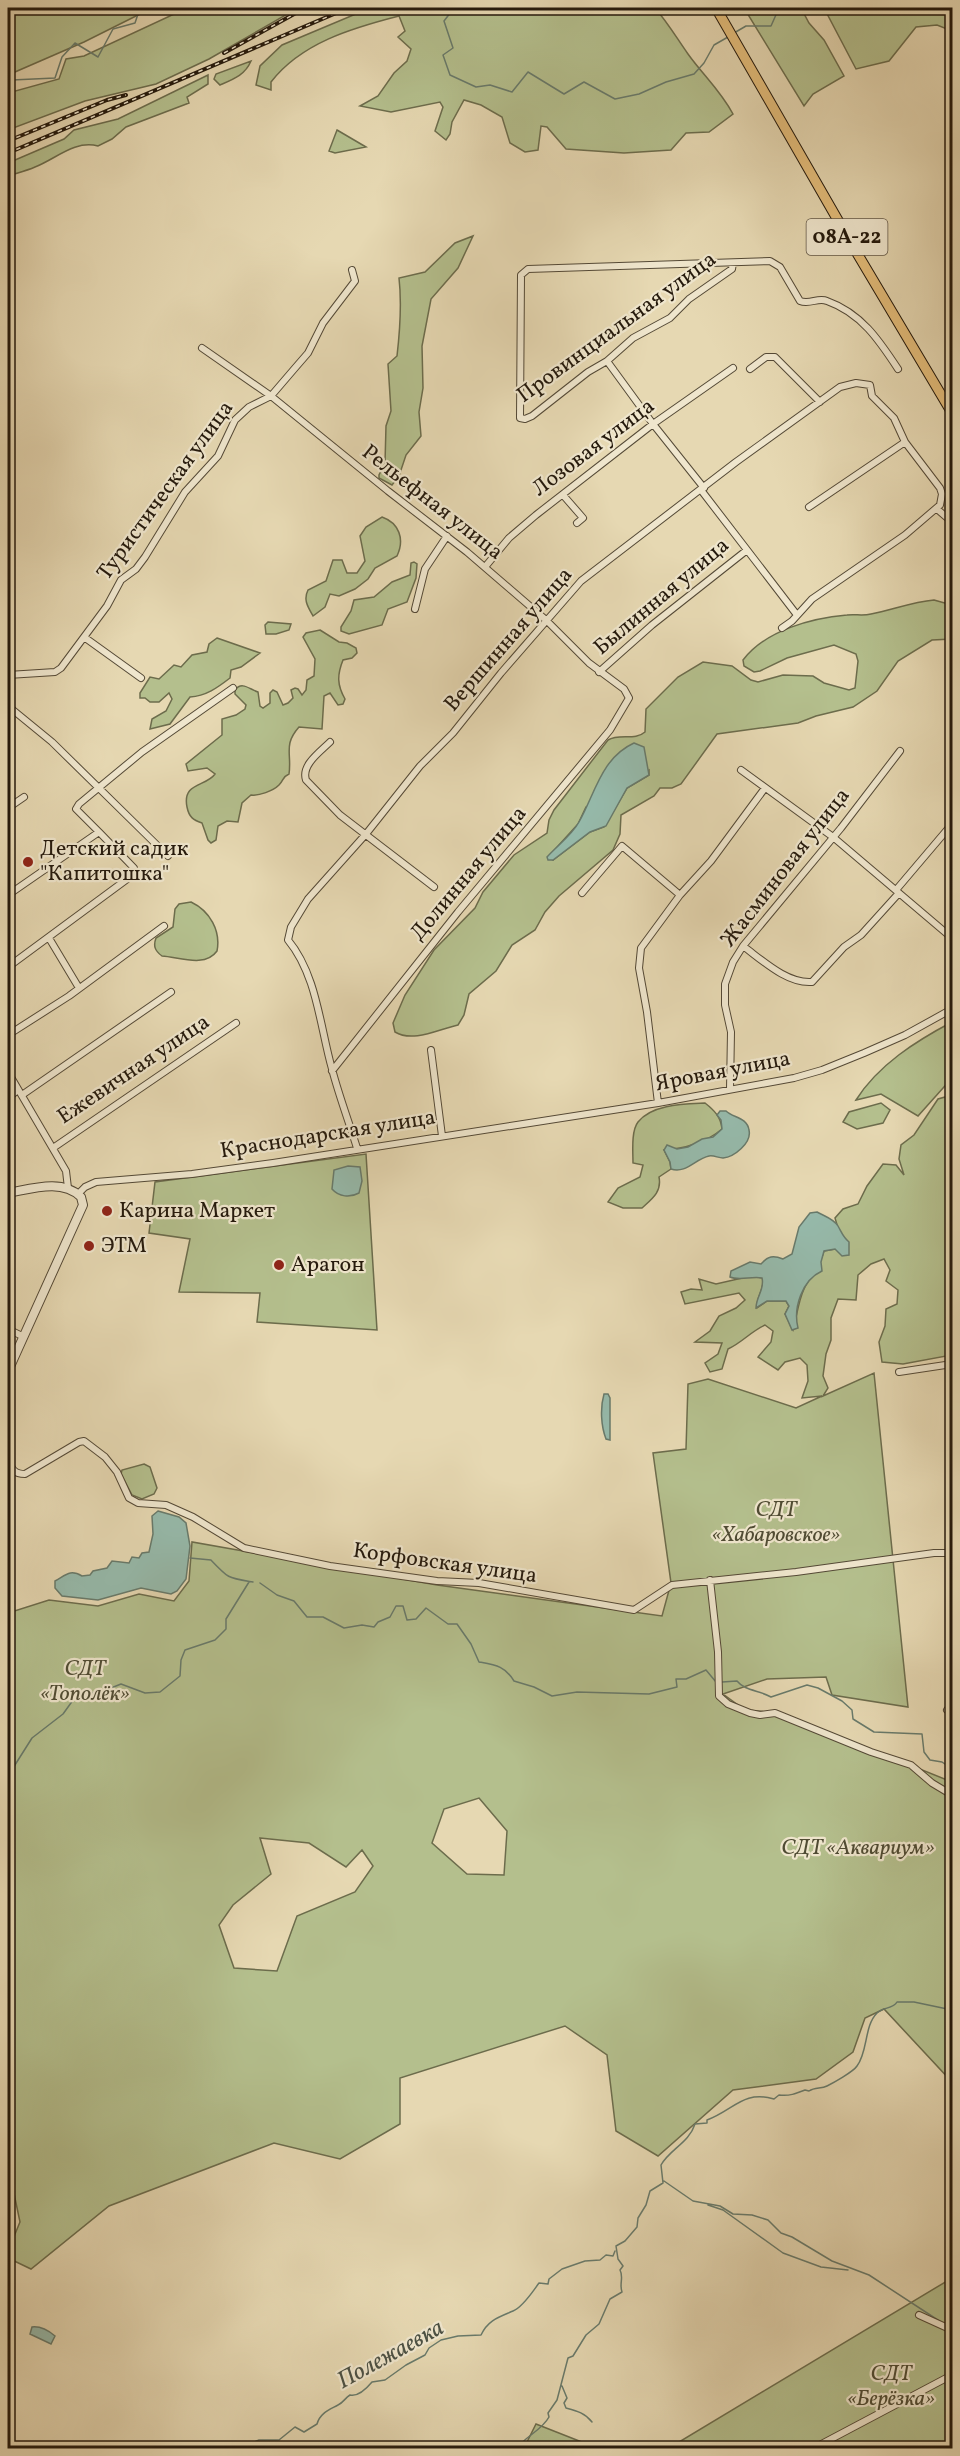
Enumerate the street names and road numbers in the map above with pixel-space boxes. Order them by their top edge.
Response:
road number: 08А-22 [806,219,888,255]
street label: Провинциальная улица [511,245,723,411]
street label: Лозовая улица [526,392,662,504]
street label: Туристическая улица [90,395,242,587]
street label: Рельефная улица [355,438,509,568]
street label: Былинная улица [587,531,737,663]
street label: Вершинная улица [437,561,581,719]
street label: Жасминовая улица [714,782,858,954]
street label: Долинная улица [403,800,535,948]
street label: Ежевичная улица [52,1007,216,1133]
street label: Яровая улица [653,1044,793,1100]
street label: Краснодарская улица [218,1103,438,1167]
street label: Корфовская улица [351,1536,539,1592]

